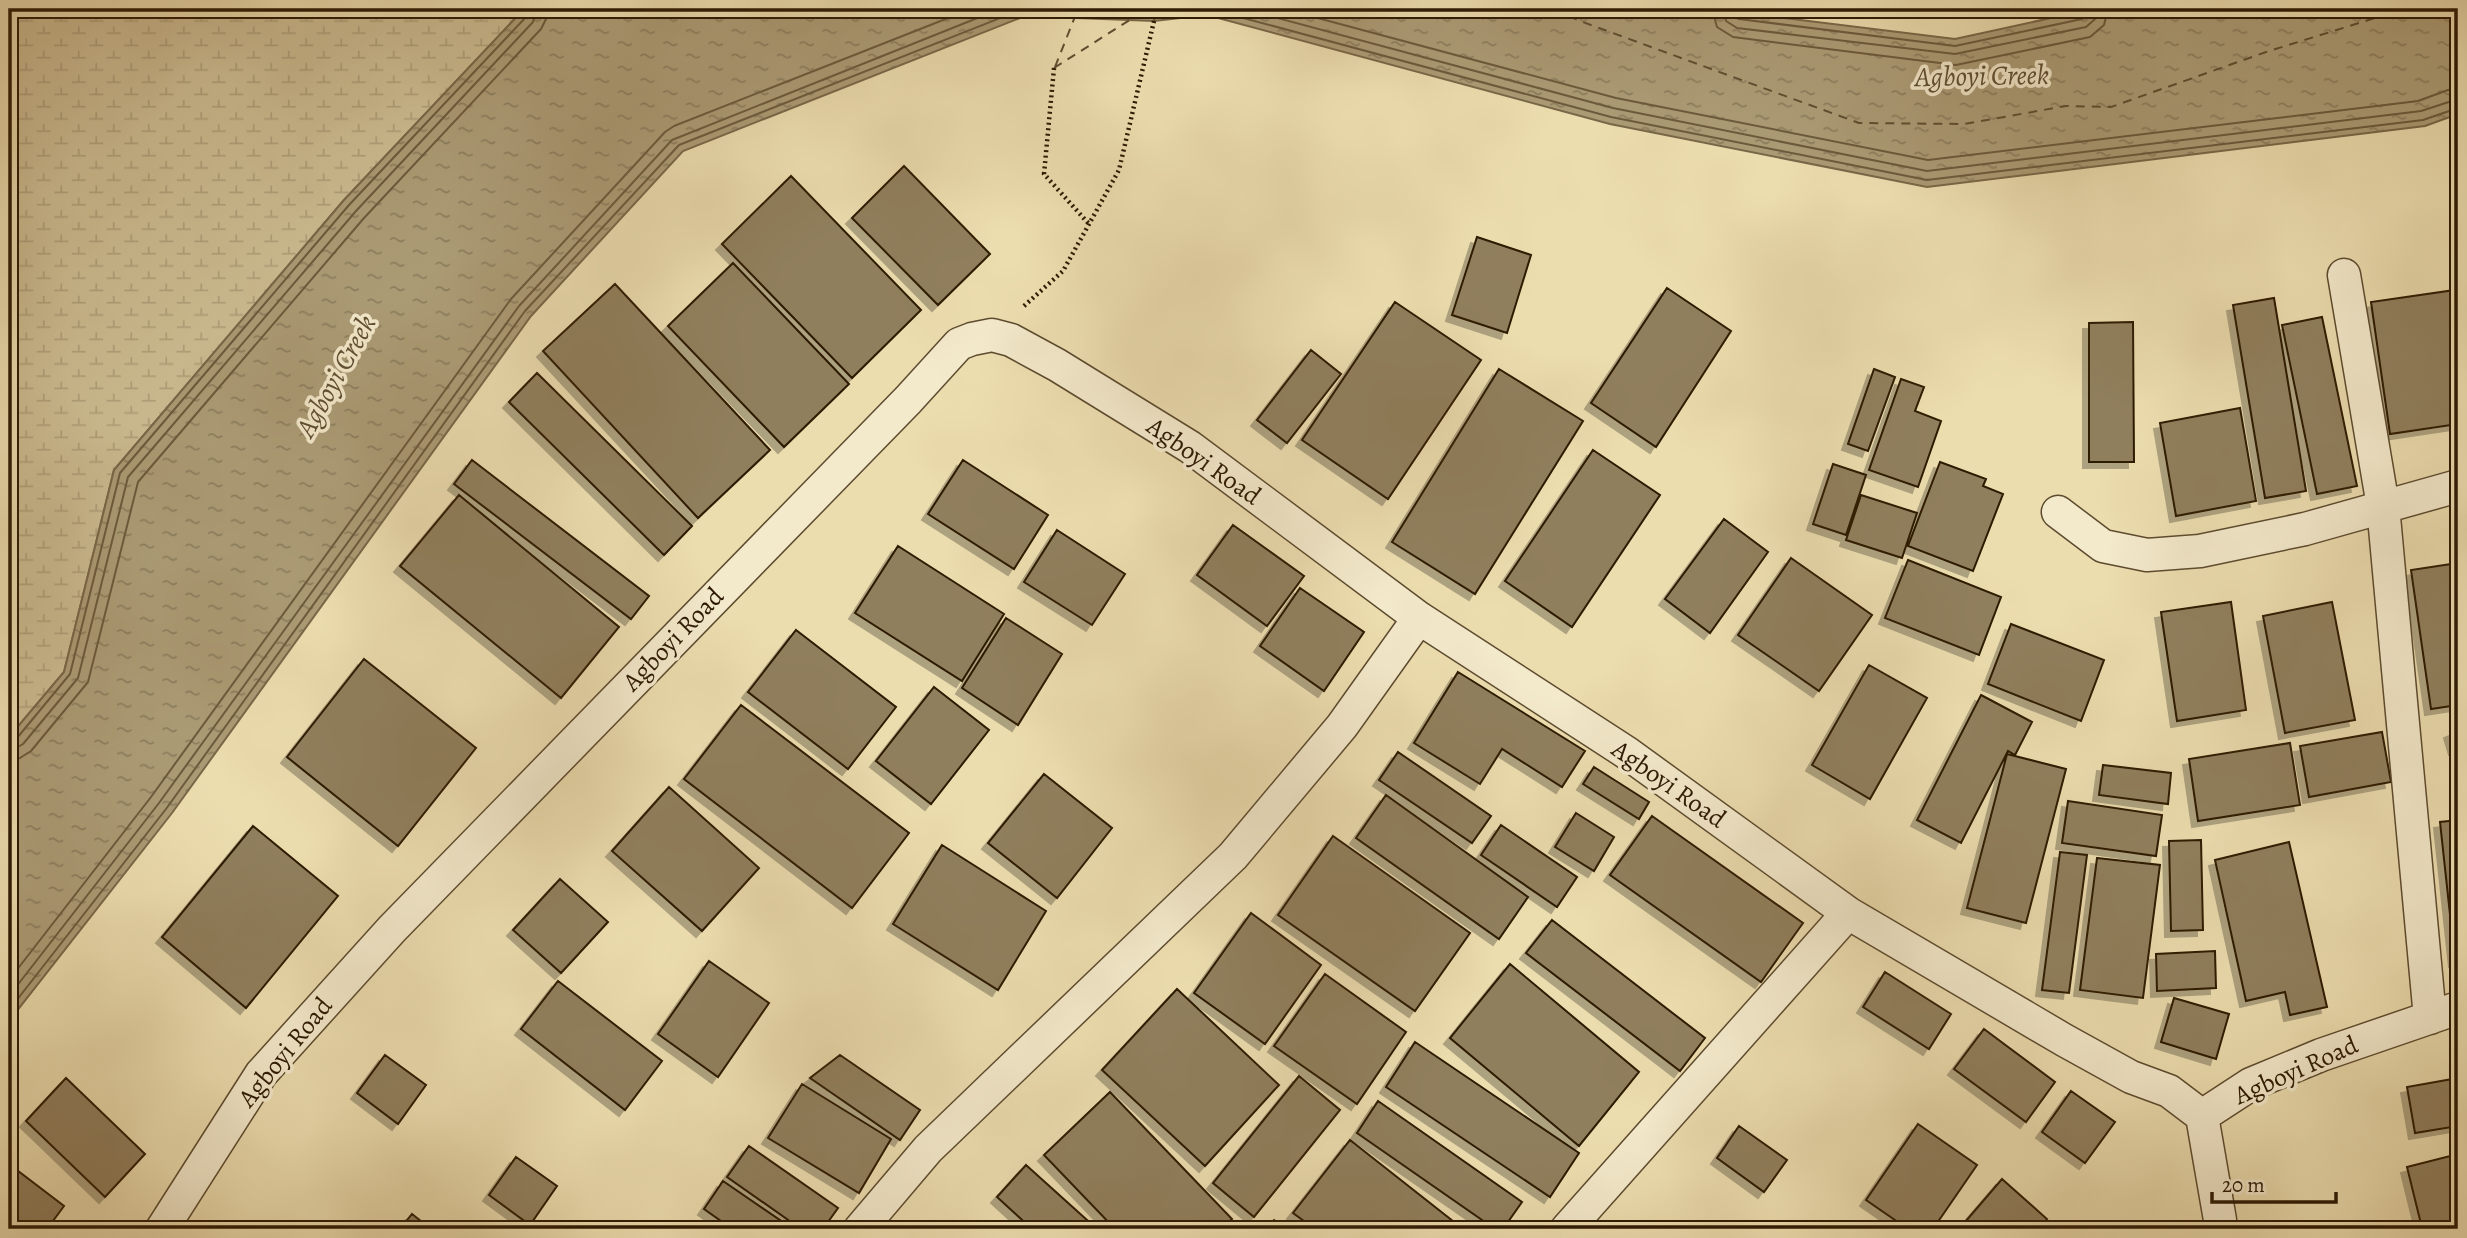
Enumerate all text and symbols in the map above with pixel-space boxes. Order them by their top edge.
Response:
water label: Agboyi Creek [1913,56,2049,96]
water label: Agboyi Creek [286,308,385,446]
street label: Agboyi Road [1139,408,1268,513]
street label: Agboyi Road [614,579,732,699]
street label: Agboyi Road [1604,731,1733,836]
street label: Agboyi Road [229,990,340,1115]
street label: Agboyi Road [2228,1027,2364,1113]
scale bar [2212,1161,2336,1205]
text: 20 m [2222,1171,2265,1199]

